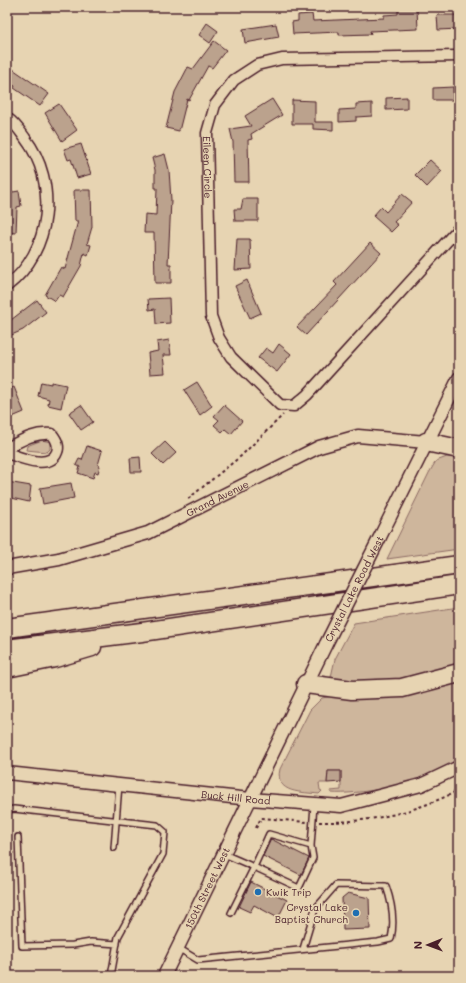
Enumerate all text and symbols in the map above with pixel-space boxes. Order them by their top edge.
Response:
street label: Eileen Circle [200,136,215,199]
street label: Grand Avenue [184,477,251,520]
street label: Crystal Lake Road West [321,533,387,644]
street label: Buck Hill Road [200,787,271,808]
street label: 150th Street West [181,845,233,931]
place label: Kwik Trip [266,885,311,899]
marker: Kwik Trip [253,887,263,897]
place label: Crystal Lake Baptist Church [275,900,348,926]
marker: Crystal Lake Baptist Church [351,908,361,918]
north arrow [408,925,448,965]
text: N [410,941,425,949]

